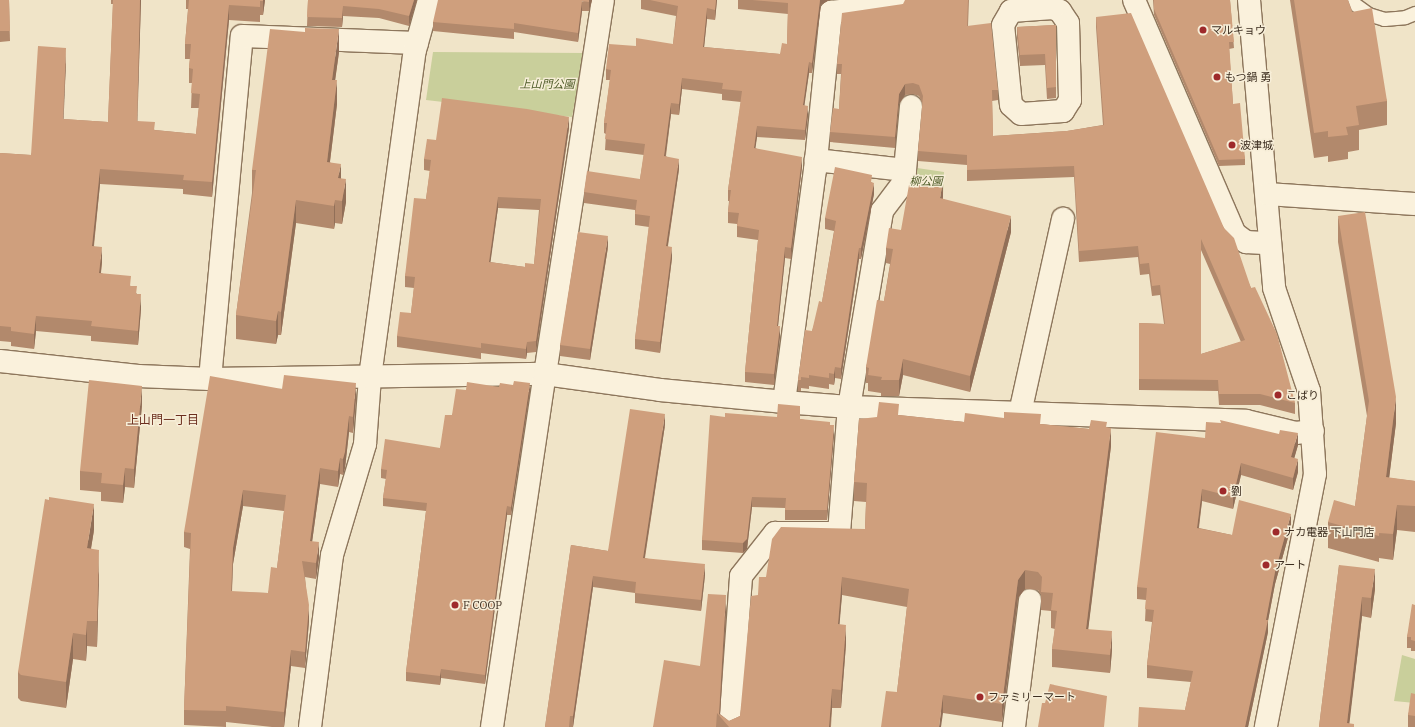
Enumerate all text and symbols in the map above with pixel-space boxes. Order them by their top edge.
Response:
place label: マルキョウ [1211,23,1266,37]
marker: マルキョウ [1198,25,1208,35]
place label: もつ鍋 勇 [1225,70,1272,84]
marker: もつ鍋 勇 [1212,72,1222,82]
park label: 上山門公園 [520,77,574,91]
place label: 波津城 [1240,138,1273,152]
marker: 波津城 [1227,140,1237,150]
park label: 柳公園 [910,174,942,188]
place label: こばり [1286,388,1319,402]
marker: こばり [1273,390,1283,400]
district label: 上山門一丁目 [127,413,199,427]
place label: 劉 [1231,484,1242,498]
marker: 劉 [1218,486,1228,496]
place label: ナカ電器 下山門店 [1284,525,1375,539]
marker: ナカ電器 下山門店 [1271,527,1281,537]
place label: アート [1274,558,1306,572]
marker: アート [1261,560,1271,570]
place label: F COOP [463,598,502,612]
marker: F COOP [450,600,460,610]
place label: ファミリーマート [988,690,1076,704]
marker: ファミリーマート [975,692,985,702]

